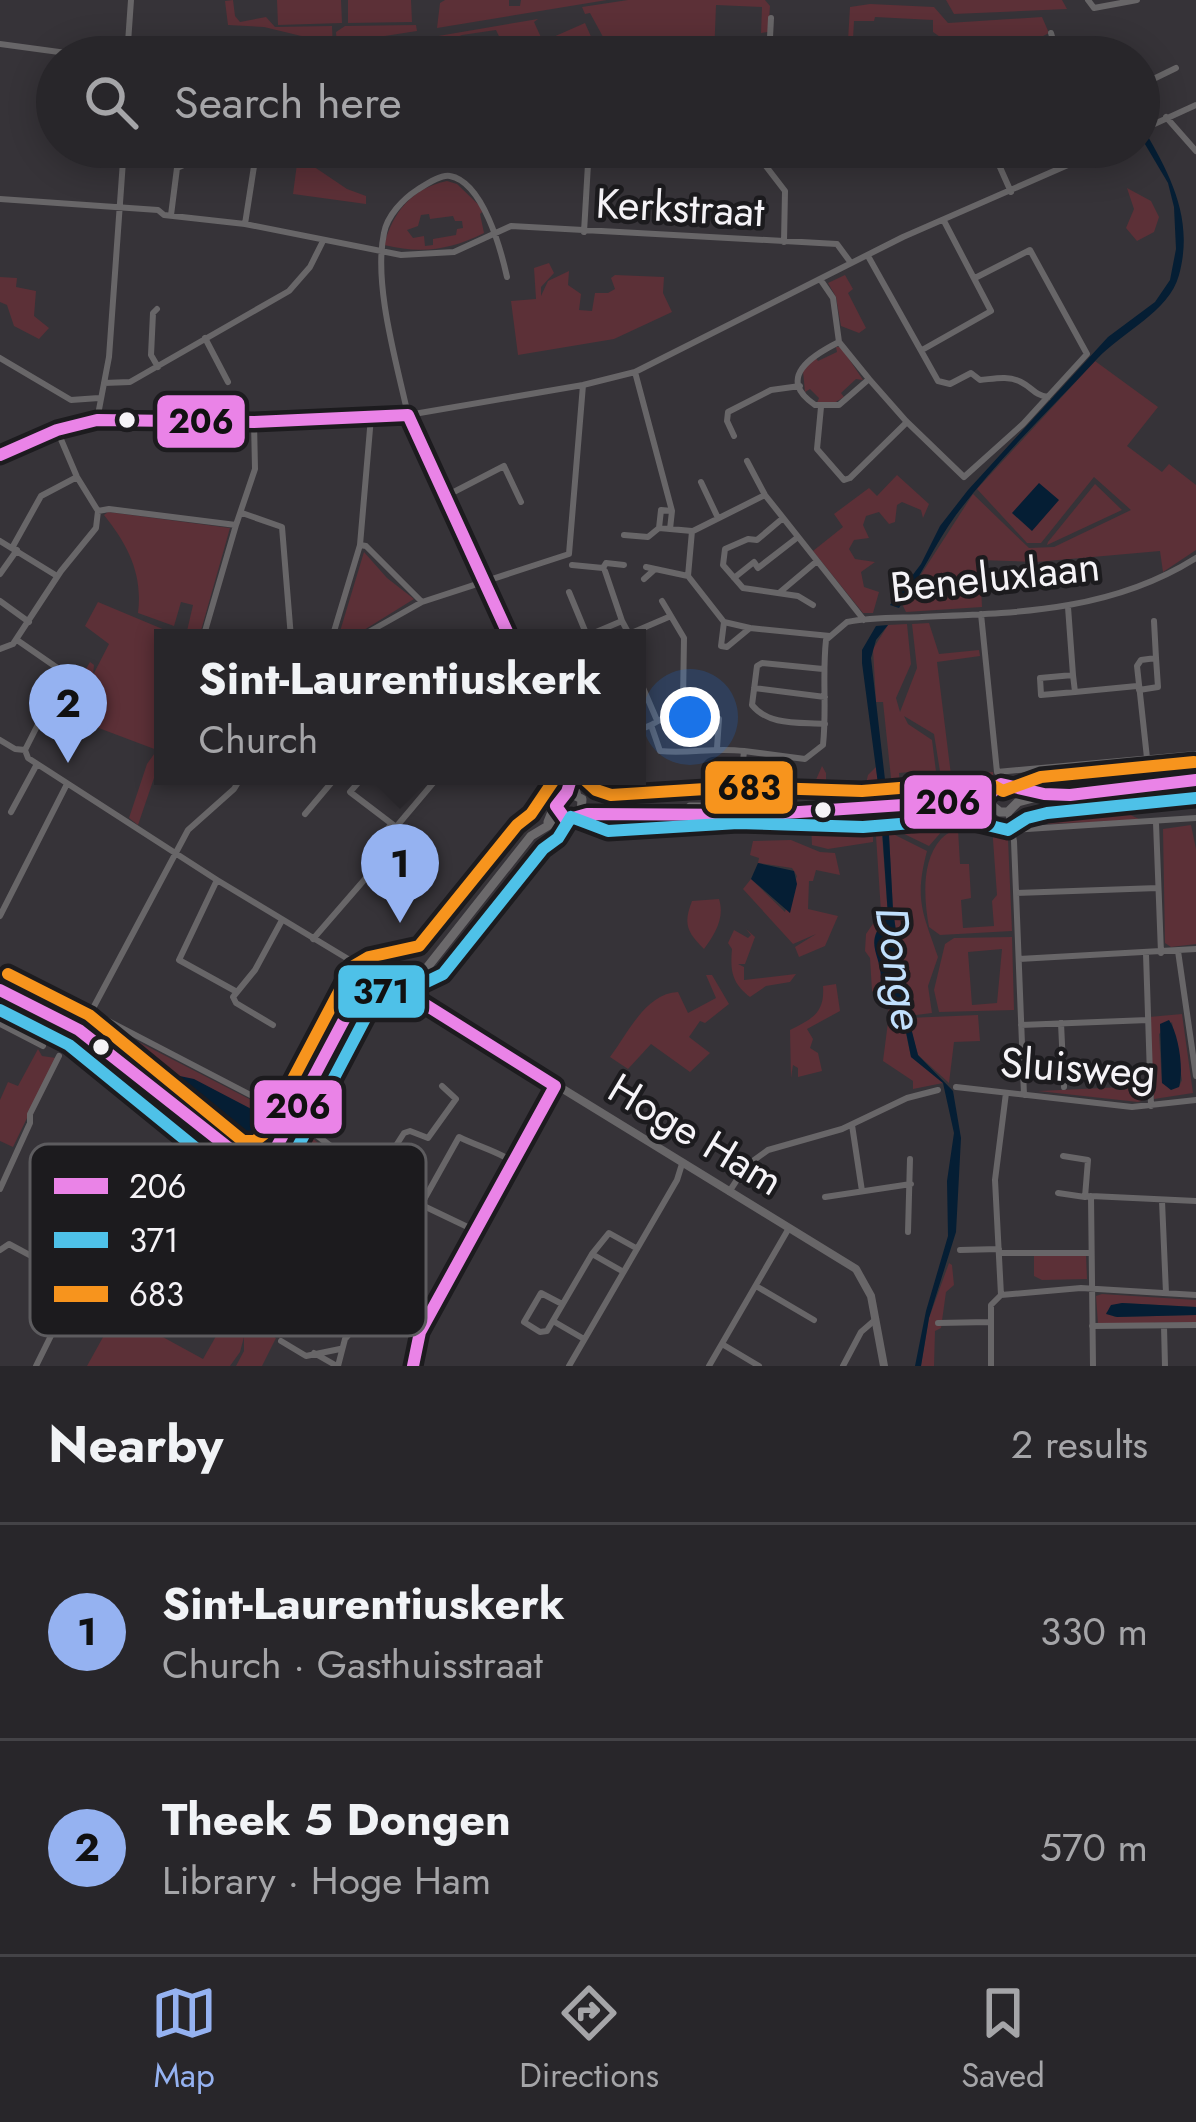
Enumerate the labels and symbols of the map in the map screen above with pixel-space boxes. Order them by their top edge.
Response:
street label: Kerkstraat [594,173,766,242]
line badge: 206 [155,393,247,450]
text: 206 [168,398,234,445]
unlabelled marker [116,409,138,431]
street label: Beneluxlaan [887,535,1103,618]
pin: 2 [29,664,107,763]
your location [660,687,720,747]
line badge: 683 [703,759,795,816]
text: 683 [717,764,781,811]
line badge: 206 [902,773,994,831]
text: 206 [915,779,981,826]
unlabelled marker [812,799,834,821]
pin: 1 [361,824,439,923]
water label: Donge [859,902,940,1034]
line badge: 371 [336,963,427,1020]
text: 371 [353,968,409,1015]
street label: Sluisweg [998,1032,1158,1103]
unlabelled marker [90,1036,112,1058]
street label: Hoge Ham [597,1058,795,1211]
line badge: 206 [252,1078,344,1136]
text: 206 [265,1083,331,1130]
legend [30,1144,426,1336]
text: 206 [129,1163,187,1210]
text: 371 [129,1217,179,1264]
text: 683 [129,1271,184,1318]

